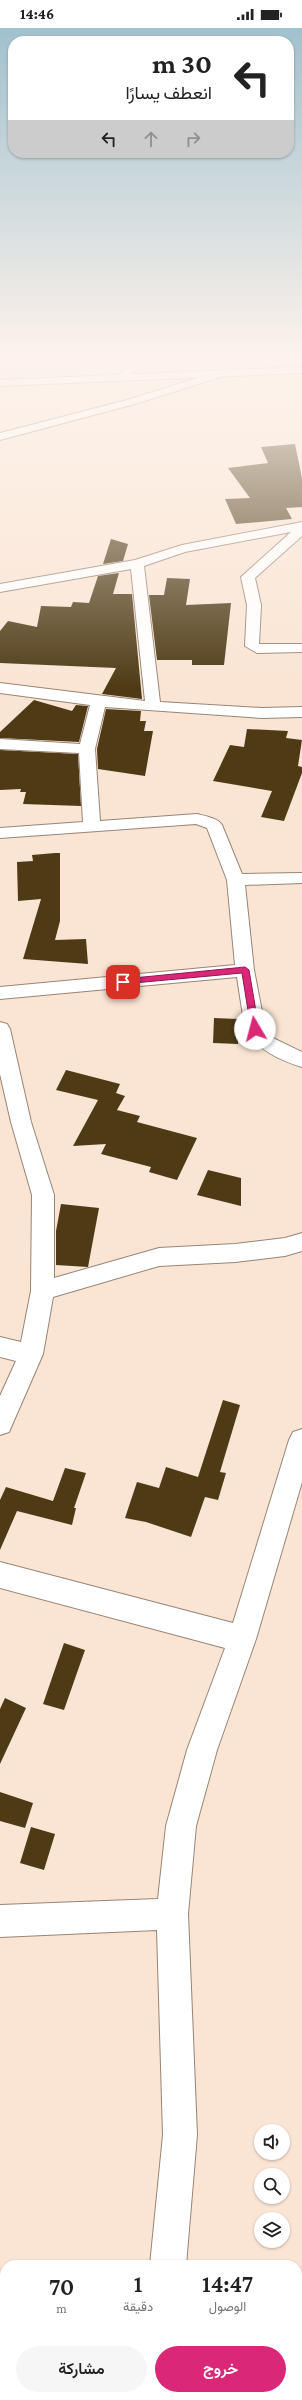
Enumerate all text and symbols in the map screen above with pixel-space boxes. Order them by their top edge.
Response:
text: 14:46 [20,6,54,22]
text: 30 m [152,48,212,79]
icon: left [226,52,278,104]
text: انعطف يسارًا [126,83,212,103]
icon: left [98,128,120,150]
icon: ahead [140,128,162,150]
icon: right [182,128,204,150]
pin [106,965,140,999]
icon: arrive [112,971,134,993]
position arrow [234,1008,276,1050]
map controls [254,2124,290,2248]
button: sound [254,2124,290,2160]
button: search [254,2168,290,2204]
button: layers [254,2212,290,2248]
text: 1 [134,2270,142,2297]
text: 14:47 [202,2270,253,2297]
text: 70 [49,2273,74,2300]
text: دقيقة [123,2299,153,2314]
text: الوصول [209,2299,246,2314]
text: m [56,2301,67,2316]
button: مشاركة [16,2346,147,2392]
button: خروج [155,2346,286,2392]

